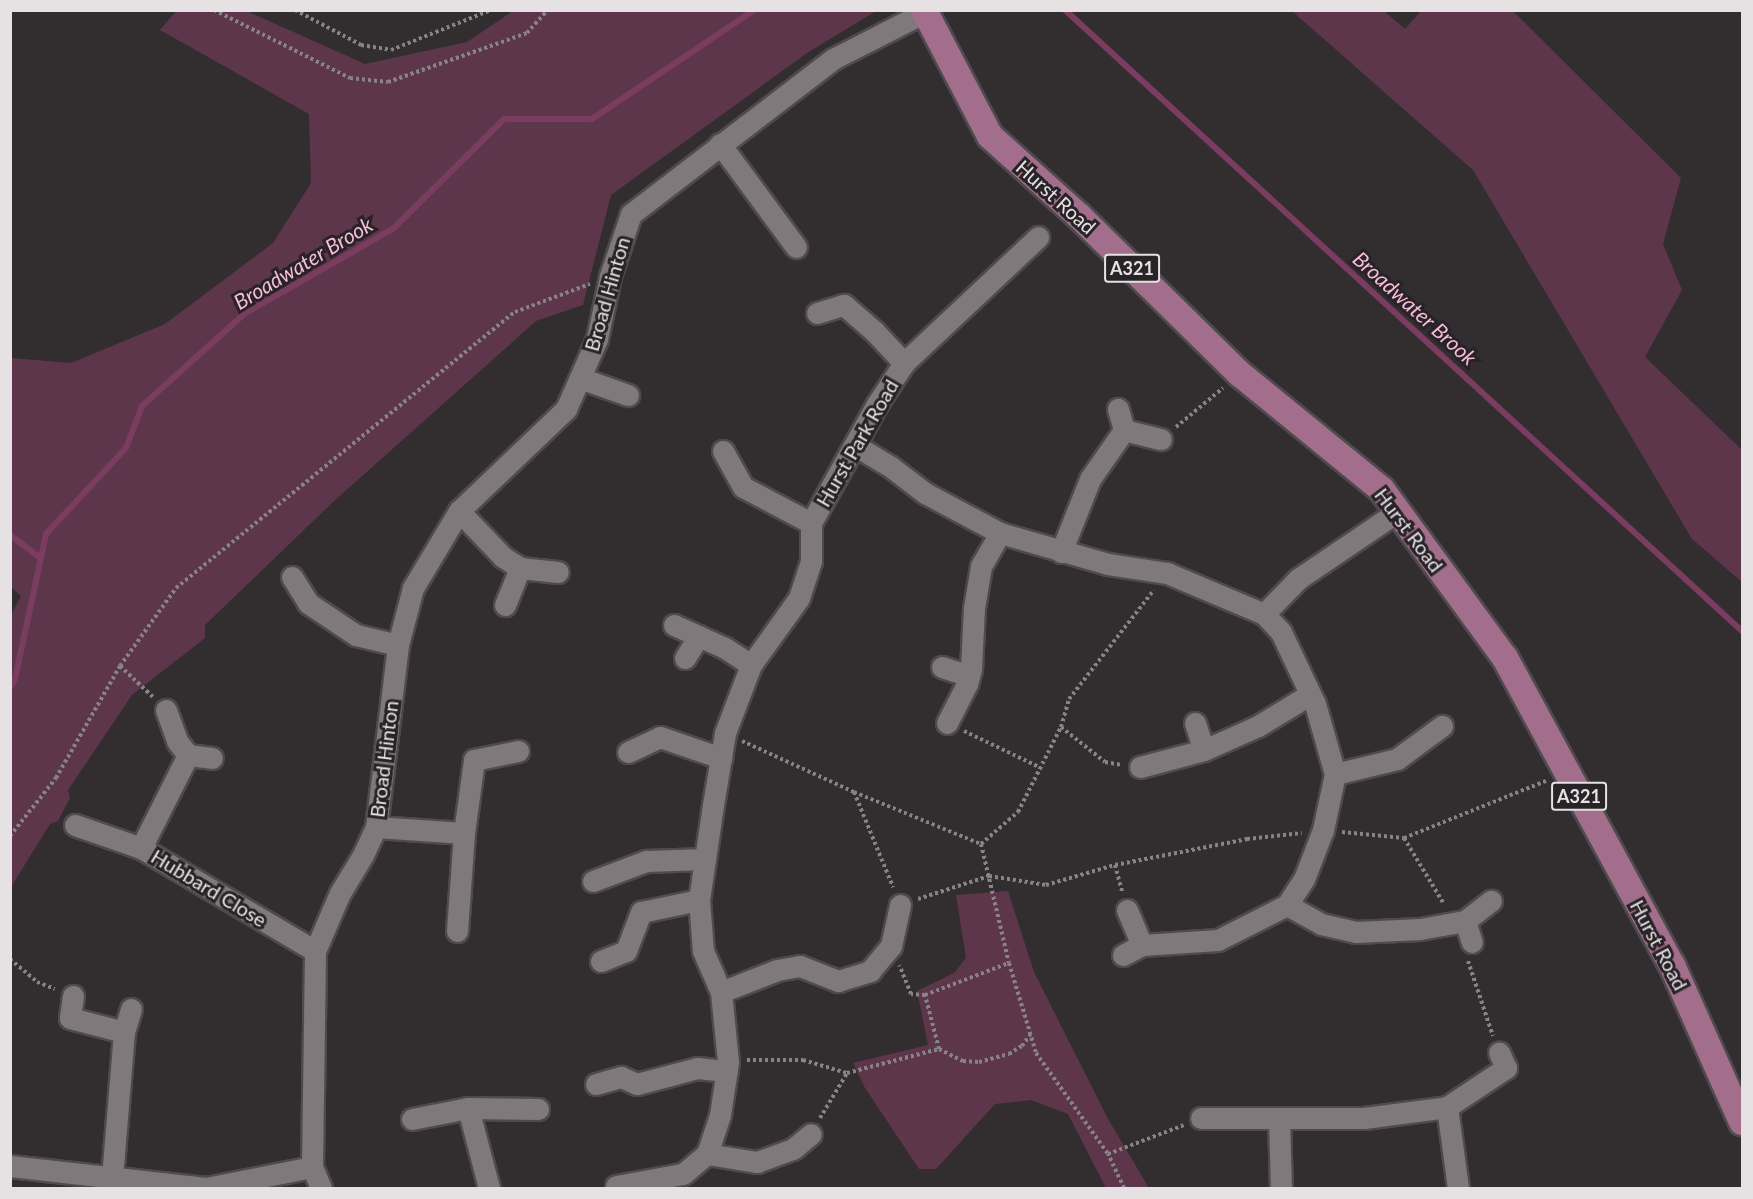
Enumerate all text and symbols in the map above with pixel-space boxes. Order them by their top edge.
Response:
street label: Hurst Road [1011,155,1101,239]
water label: Broadwater Brook [229,212,377,314]
street label: Broad Hinton [579,234,635,354]
water label: Broadwater Brook [1348,246,1482,370]
road number: A321 [1104,253,1160,283]
street label: Hurst Park Road [811,375,903,511]
street label: Hurst Road [1370,483,1448,577]
street label: Broad Hinton [365,699,403,819]
road number: A321 [1550,781,1608,811]
street label: Hubbard Close [147,844,271,932]
street label: Hurst Road [1625,896,1693,994]

